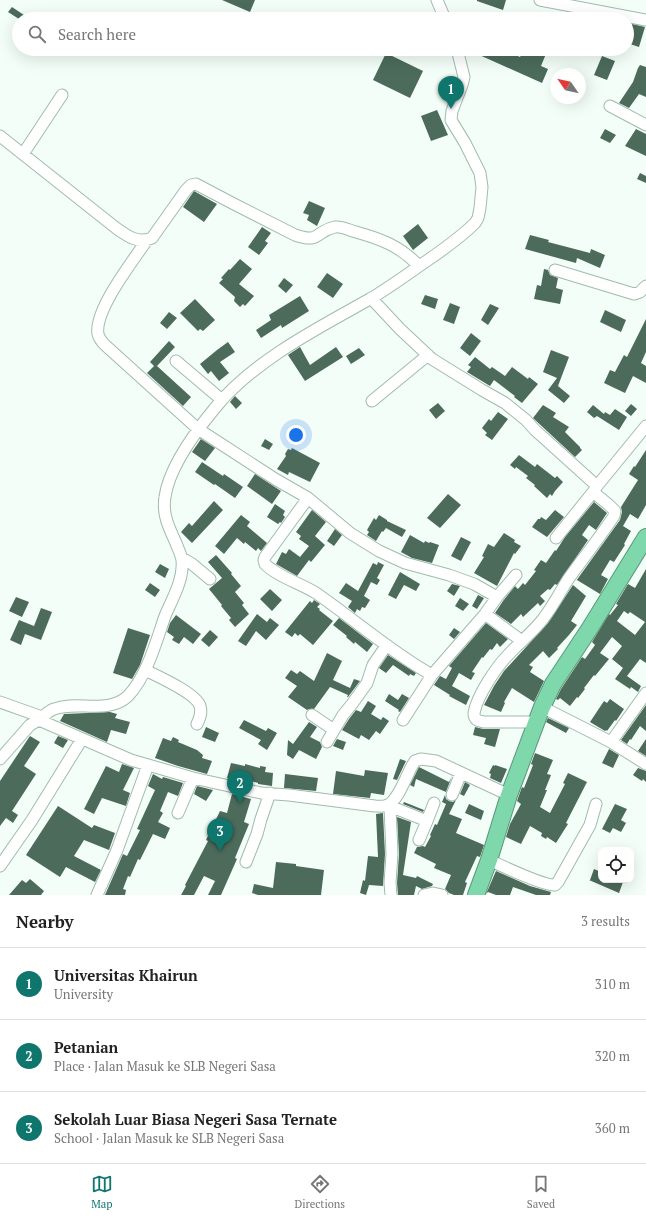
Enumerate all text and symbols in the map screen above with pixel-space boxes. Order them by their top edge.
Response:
search box [12,12,634,56]
icon: search [26,23,48,45]
text: Search here [58,24,136,44]
north arrow [550,68,586,104]
pin: 1 [438,76,464,109]
your location [286,425,306,445]
pin: 2 [227,770,253,803]
pin: 3 [207,818,233,851]
map controls [598,847,634,883]
button: locate [598,847,634,883]
text: Nearby [16,910,74,933]
text: 3 results [581,912,630,930]
text: Universitas Khairun [54,965,198,985]
text: 1 [25,975,33,993]
text: 310 m [595,975,630,993]
text: University [54,985,113,1003]
text: Petanian [54,1037,118,1057]
text: 2 [25,1047,33,1065]
text: 320 m [595,1047,630,1065]
text: Place · Jalan Masuk ke SLB Negeri Sasa [54,1057,276,1075]
text: Sekolah Luar Biasa Negeri Sasa Ternate [54,1109,337,1129]
text: 3 [25,1119,33,1137]
text: 360 m [595,1119,630,1137]
text: School · Jalan Masuk ke SLB Negeri Sasa [54,1129,284,1147]
tab: Map [91,1173,113,1211]
tab: Directions [294,1173,345,1211]
tab: Saved [527,1173,555,1211]

